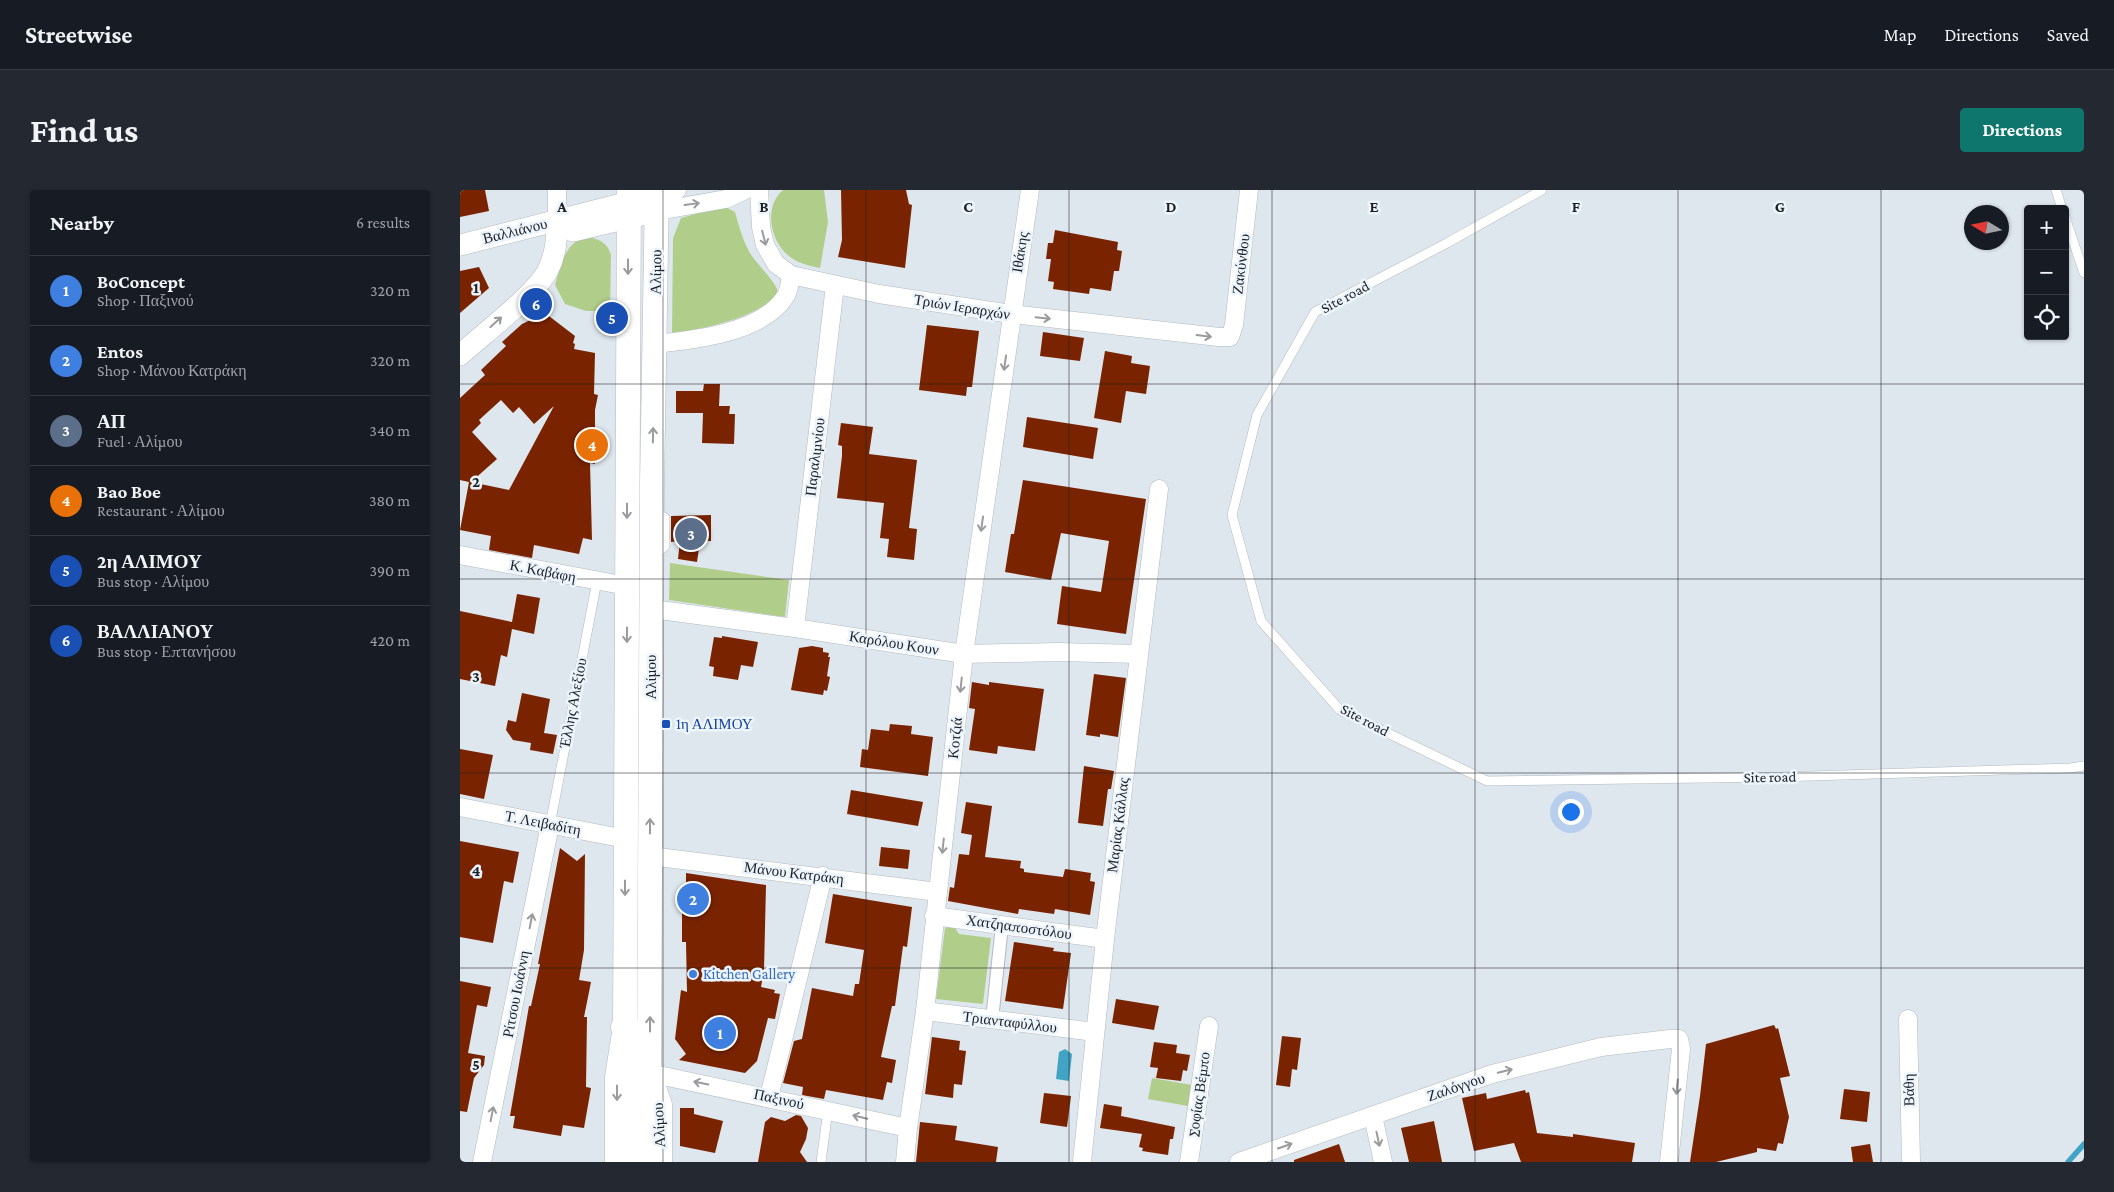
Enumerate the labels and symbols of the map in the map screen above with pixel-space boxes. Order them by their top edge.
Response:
text: A [556,198,567,215]
one-way arrow [683,198,699,208]
text: B [759,198,769,215]
text: C [963,198,973,215]
text: D [1165,198,1177,215]
text: E [1369,198,1379,215]
text: F [1572,198,1581,215]
text: G [1775,198,1785,215]
north arrow [1964,205,2009,250]
street label: Βαλλιάνου [481,215,549,247]
one-way arrow [760,230,769,246]
street label: Ιθάκης [1009,230,1031,274]
street label: Ζακύνθου [1229,233,1253,295]
street label: Αλίμου [648,249,665,295]
one-way arrow [623,258,633,275]
street label: Site road [1318,278,1372,316]
text: 1 [473,279,479,296]
pin: 6 [520,285,552,323]
street label: Τριών Ιεραρχών [913,291,1011,323]
pin: 5 [596,299,628,337]
one-way arrow [1034,313,1050,323]
one-way arrow [490,316,503,328]
one-way arrow [1196,331,1212,341]
one-way arrow [999,354,1009,370]
street label: Παραλιμνίου [802,417,829,497]
pin: 4 [576,426,608,464]
one-way arrow [648,427,658,443]
text: 2 [472,473,480,490]
one-way arrow [622,502,632,519]
pin: 3 [675,515,707,553]
one-way arrow [977,515,987,531]
street label: Κ. Καβάφη [508,557,578,585]
one-way arrow [622,626,632,643]
street label: Καρόλου Κουν [848,628,940,658]
street label: Αλίμου [643,654,660,700]
street label: Έλλης Αλεξίου [556,657,590,750]
text: 3 [472,668,480,685]
one-way arrow [956,677,966,693]
street label: Site road [1338,701,1392,739]
place label: 1η ΑΛΙΜΟΥ [676,716,753,732]
street label: Κοτζιά [945,716,965,760]
marker: 1η ΑΛΙΜΟΥ [660,718,672,730]
street label: Site road [1744,769,1796,785]
street label: Μαρίας Κάλλας [1104,776,1132,874]
your location [1558,799,1584,825]
street label: Τ. Λειβαδίτη [504,808,583,838]
one-way arrow [645,819,655,835]
one-way arrow [938,838,948,854]
street label: Μάνου Κατράκη [743,859,845,887]
text: 4 [472,862,481,879]
one-way arrow [621,880,630,896]
pin: 2 [677,880,709,918]
street label: Χατζηαποστόλου [965,912,1073,942]
one-way arrow [526,913,536,929]
street label: Ρίτσου Ιωάννη [500,949,532,1039]
place label: Kitchen Gallery [703,966,795,983]
marker: Kitchen Gallery [687,968,699,980]
street label: Τριανταφύλλου [962,1008,1058,1036]
pin: 1 [704,1014,736,1052]
one-way arrow [645,1016,654,1032]
street label: Σοφίας Βέμπο [1185,1051,1214,1137]
text: 5 [472,1056,480,1073]
one-way arrow [1496,1066,1512,1075]
street label: Ζαλόγγου [1425,1070,1487,1104]
street label: Βάθη [1901,1073,1917,1107]
one-way arrow [694,1078,710,1087]
one-way arrow [1672,1079,1682,1095]
one-way arrow [612,1084,622,1101]
street label: Παξινού [752,1086,806,1112]
street label: Αλίμου [650,1102,669,1148]
one-way arrow [487,1107,497,1123]
one-way arrow [853,1112,869,1121]
one-way arrow [1374,1130,1383,1146]
one-way arrow [1277,1141,1292,1150]

